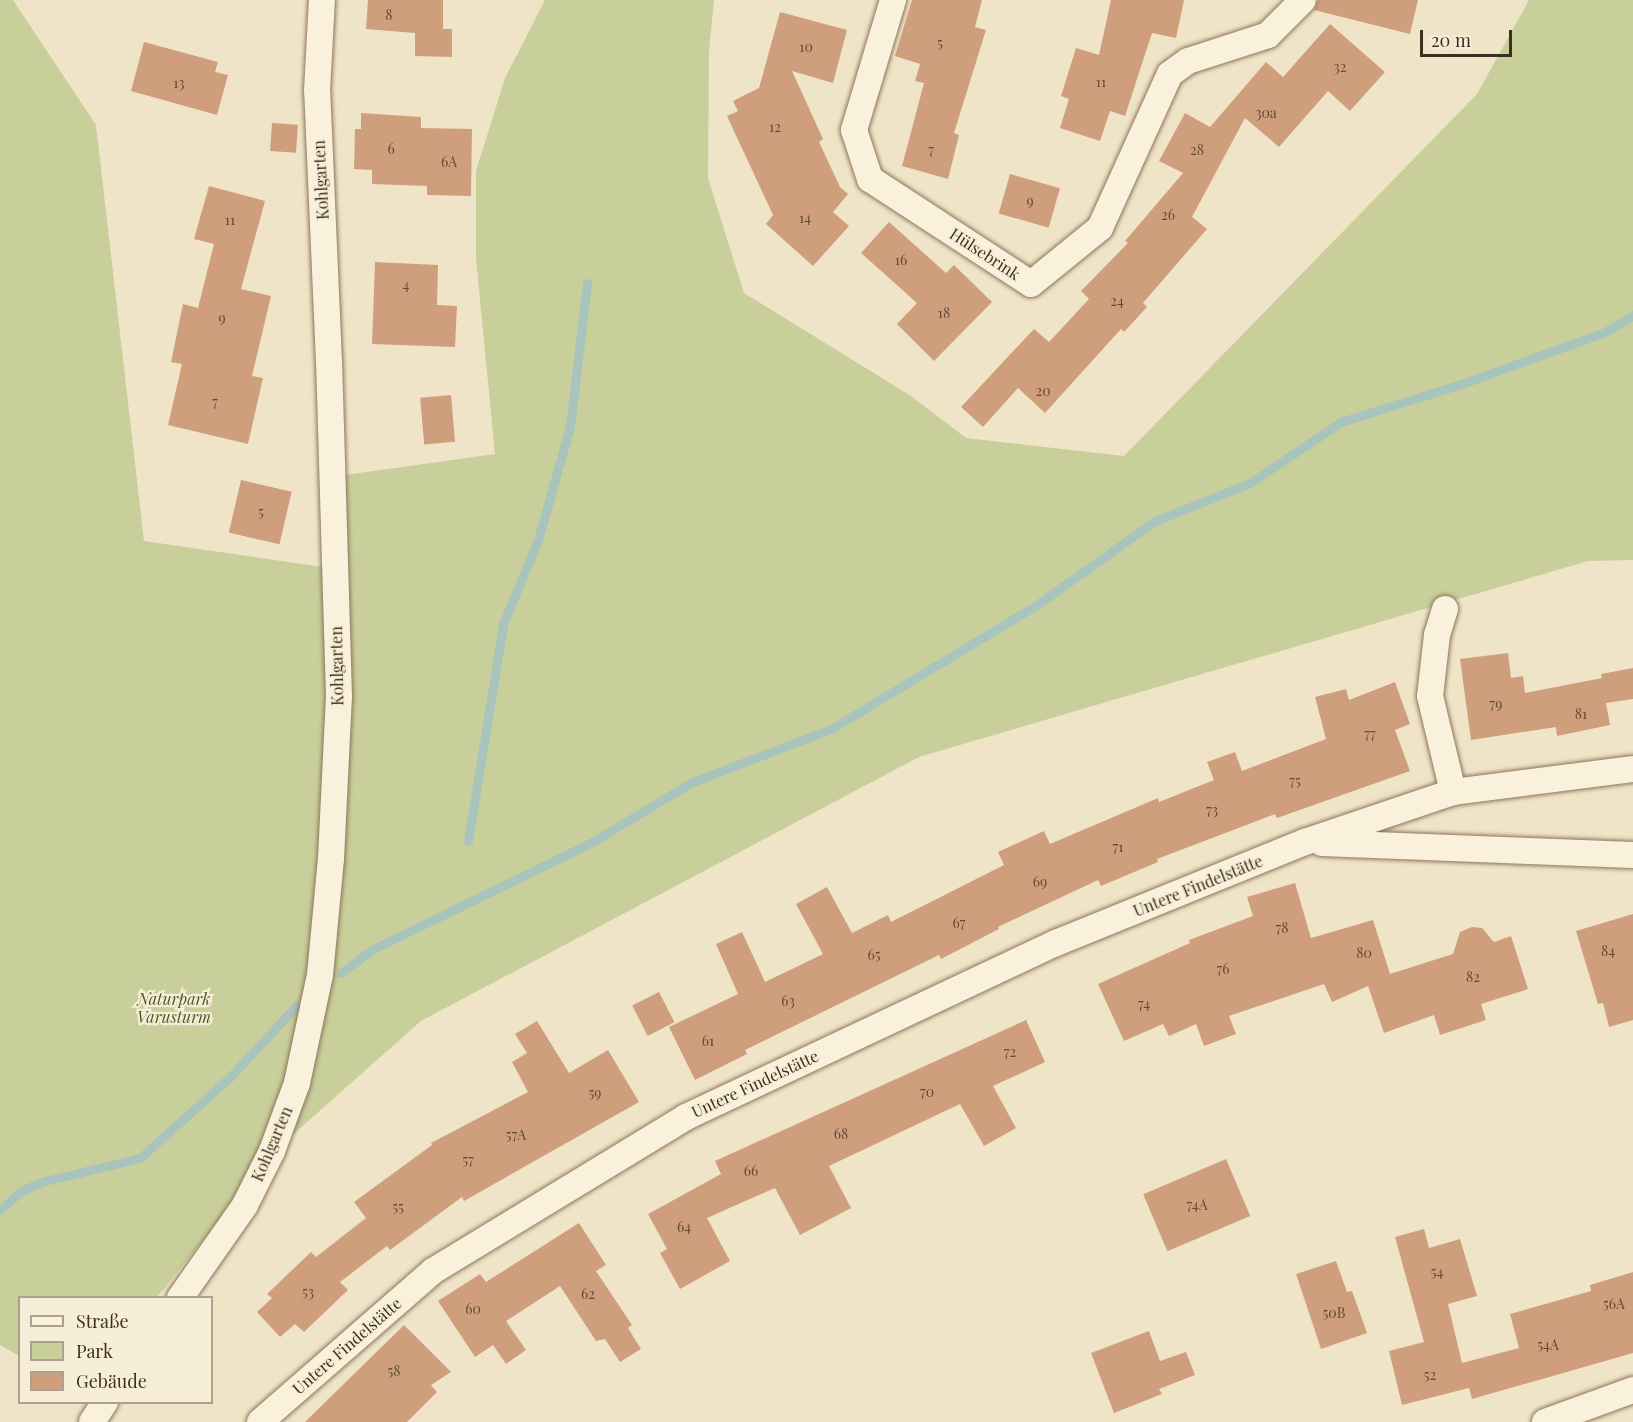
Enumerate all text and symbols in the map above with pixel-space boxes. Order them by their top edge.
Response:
house number: 8 [385,7,393,23]
scale bar [1423,18,1514,56]
text: 20 m [1431,28,1471,52]
house number: 5 [937,35,943,51]
house number: 10 [799,39,813,55]
house number: 32 [1333,59,1347,75]
house number: 11 [1096,74,1106,90]
house number: 13 [173,75,185,91]
house number: 30a [1255,105,1277,121]
house number: 12 [769,119,781,135]
street label: Kohlgarten [309,140,333,220]
house number: 6 [387,141,395,157]
house number: 7 [928,142,934,158]
house number: 28 [1190,142,1204,158]
house number: 6A [441,154,457,170]
house number: 9 [1026,193,1034,209]
house number: 26 [1161,207,1175,223]
house number: 14 [799,210,811,226]
house number: 11 [225,212,235,228]
street label: Hülsebrink [946,224,1024,284]
house number: 16 [895,252,907,268]
house number: 4 [403,277,409,293]
house number: 24 [1110,293,1124,309]
house number: 18 [938,305,950,321]
house number: 9 [218,310,226,326]
house number: 20 [1035,383,1051,399]
house number: 7 [212,394,218,410]
house number: 5 [258,504,264,520]
street label: Kohlgarten [327,626,347,706]
house number: 79 [1490,696,1502,712]
house number: 81 [1575,706,1587,722]
house number: 77 [1364,726,1376,742]
house number: 75 [1289,773,1301,789]
house number: 73 [1206,802,1218,818]
house number: 71 [1113,839,1123,855]
street label: Untere Findelstätte [1131,851,1265,921]
house number: 69 [1033,874,1047,890]
house number: 67 [953,915,965,931]
house number: 78 [1276,920,1288,936]
house number: 84 [1601,943,1615,959]
house number: 80 [1356,945,1372,961]
house number: 65 [867,947,881,963]
house number: 76 [1217,961,1229,977]
house number: 82 [1466,969,1480,985]
park label: Naturpark Varusturm [137,989,211,1027]
house number: 63 [781,993,795,1009]
house number: 74 [1138,996,1150,1012]
house number: 61 [702,1033,714,1049]
house number: 72 [1004,1044,1016,1060]
street label: Untere Findelstätte [689,1046,821,1122]
house number: 70 [920,1084,934,1100]
house number: 59 [589,1085,601,1101]
street label: Kohlgarten [248,1104,296,1184]
house number: 68 [834,1126,848,1142]
house number: 57A [506,1127,526,1143]
house number: 57 [462,1152,474,1168]
house number: 66 [744,1163,758,1179]
house number: 74A [1187,1197,1207,1213]
house number: 55 [392,1199,404,1215]
house number: 64 [677,1219,691,1235]
house number: 54 [1431,1264,1443,1280]
house number: 53 [302,1284,314,1300]
house number: 62 [581,1286,595,1302]
street label: Untere Findelstätte [289,1294,405,1398]
legend [18,1296,213,1404]
house number: 56A [1603,1296,1625,1312]
house number: 60 [465,1301,481,1317]
house number: 50B [1323,1305,1345,1321]
text: Straße [76,1309,129,1333]
house number: 54A [1537,1337,1559,1353]
text: Park [76,1339,113,1363]
house number: 58 [387,1363,401,1379]
house number: 52 [1424,1367,1436,1383]
text: Gebäude [76,1369,147,1393]

